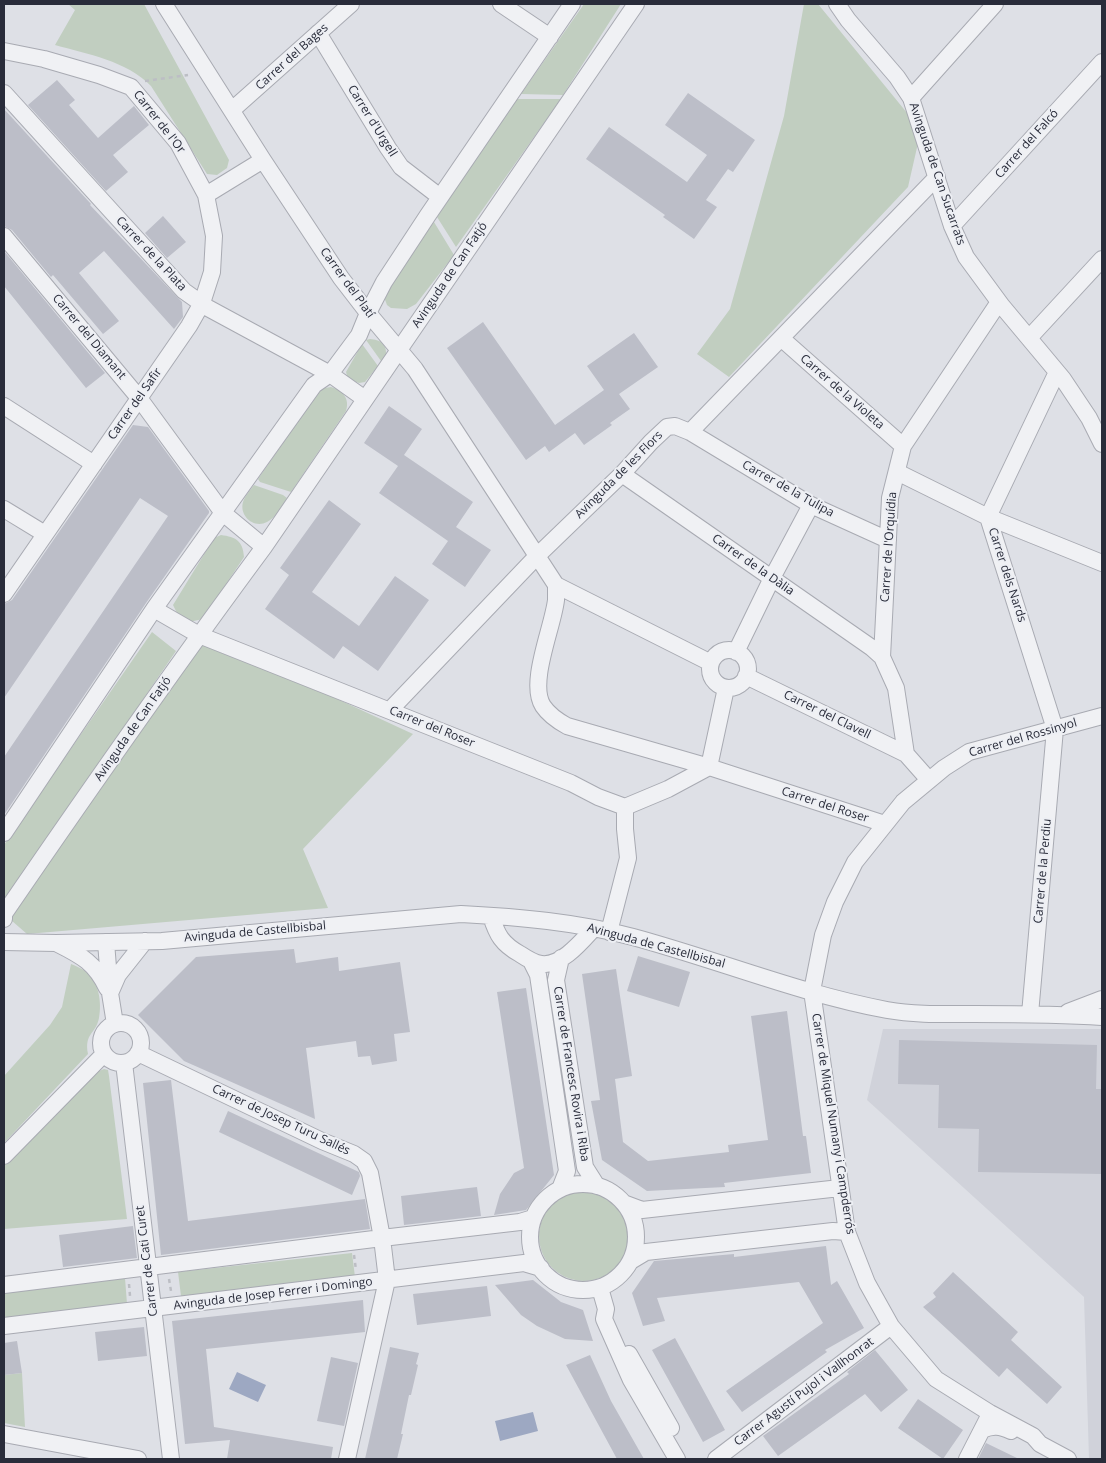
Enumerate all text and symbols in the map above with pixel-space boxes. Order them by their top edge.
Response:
street label: Carrer del Bages [253,21,331,93]
street label: Carrer d'Urgell [344,83,400,159]
street label: Carrer de l'Or [130,88,188,156]
street label: Avinguda de Can Sucarrats [906,101,968,247]
street label: Carrer del Falcó [992,107,1062,181]
street label: Carrer de la Plata [113,214,189,294]
street label: Avinguda de Can Fatjó [409,219,491,331]
street label: Carrer del Platí [317,245,377,321]
street label: Carrer del Diamant [49,291,129,383]
street label: Carrer de la Violeta [797,351,887,433]
street label: Carrer del Safir [105,365,165,443]
street label: Avinguda de les Flors [572,428,666,522]
street label: Carrer de la Tulipa [740,458,836,520]
street label: Carrer de l'Orquídia [878,491,900,603]
street label: Carrer dels Nards [985,526,1029,624]
street label: Carrer de la Dàlia [709,531,797,599]
street label: Avinguda de Can Fatjó [91,674,175,784]
street label: Carrer del Clavell [781,688,873,742]
street label: Carrer del Roser [387,703,477,751]
street label: Carrer del Rossinyol [967,716,1079,760]
street label: Carrer del Roser [779,784,871,826]
street label: Carrer de la Perdiu [1031,818,1055,924]
street label: Avinguda de Castellbisbal [183,919,327,945]
street label: Avinguda de Castellbisbal [585,921,727,971]
street label: Carrer de Francesc Rovira i Riba [550,985,592,1163]
street label: Carrer de Miquel Numany i Campderrós [808,1012,858,1236]
street label: Carrer de Josep Turu Sallés [210,1082,352,1158]
street label: Carrer de Cati Curet [133,1205,161,1317]
street label: Avinguda de Josep Ferrer i Domingo [173,1275,373,1313]
street label: Carrer Agustí Pujol i Vallhonrat [731,1335,877,1449]

